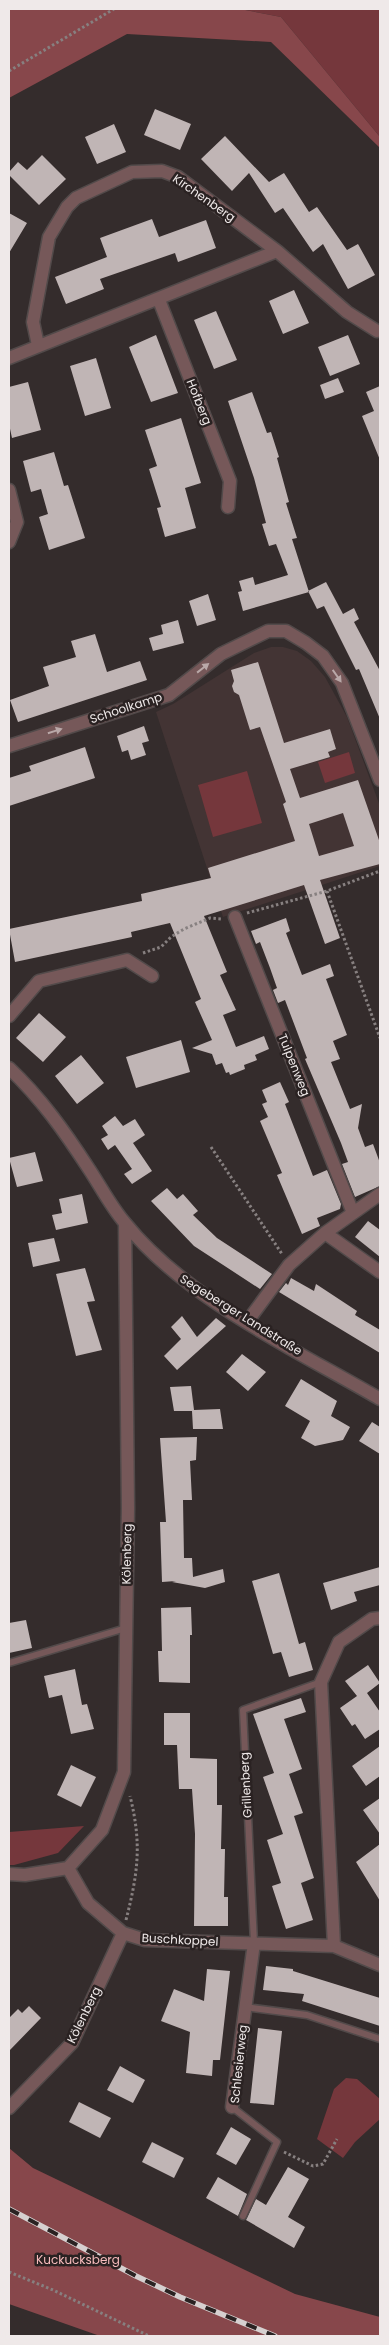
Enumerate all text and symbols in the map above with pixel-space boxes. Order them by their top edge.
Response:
street label: Kirchenberg [170,170,239,225]
street label: Hofberg [183,376,216,427]
one-way arrow [196,663,209,674]
one-way arrow [332,669,342,683]
street label: Schoolkamp [88,688,164,727]
one-way arrow [48,727,63,735]
street label: Tulpenweg [274,1031,315,1098]
street label: Segeberger Landstraße [177,1270,306,1359]
street label: Kölenberg [117,1523,136,1585]
street label: Grillenberg [235,1752,256,1818]
street label: Buschkoppel [141,1929,219,1950]
street label: Kölenberg [63,1984,105,2046]
street label: Schlesierweg [226,2024,251,2104]
park label: Kuckucksberg [36,2251,120,2268]

